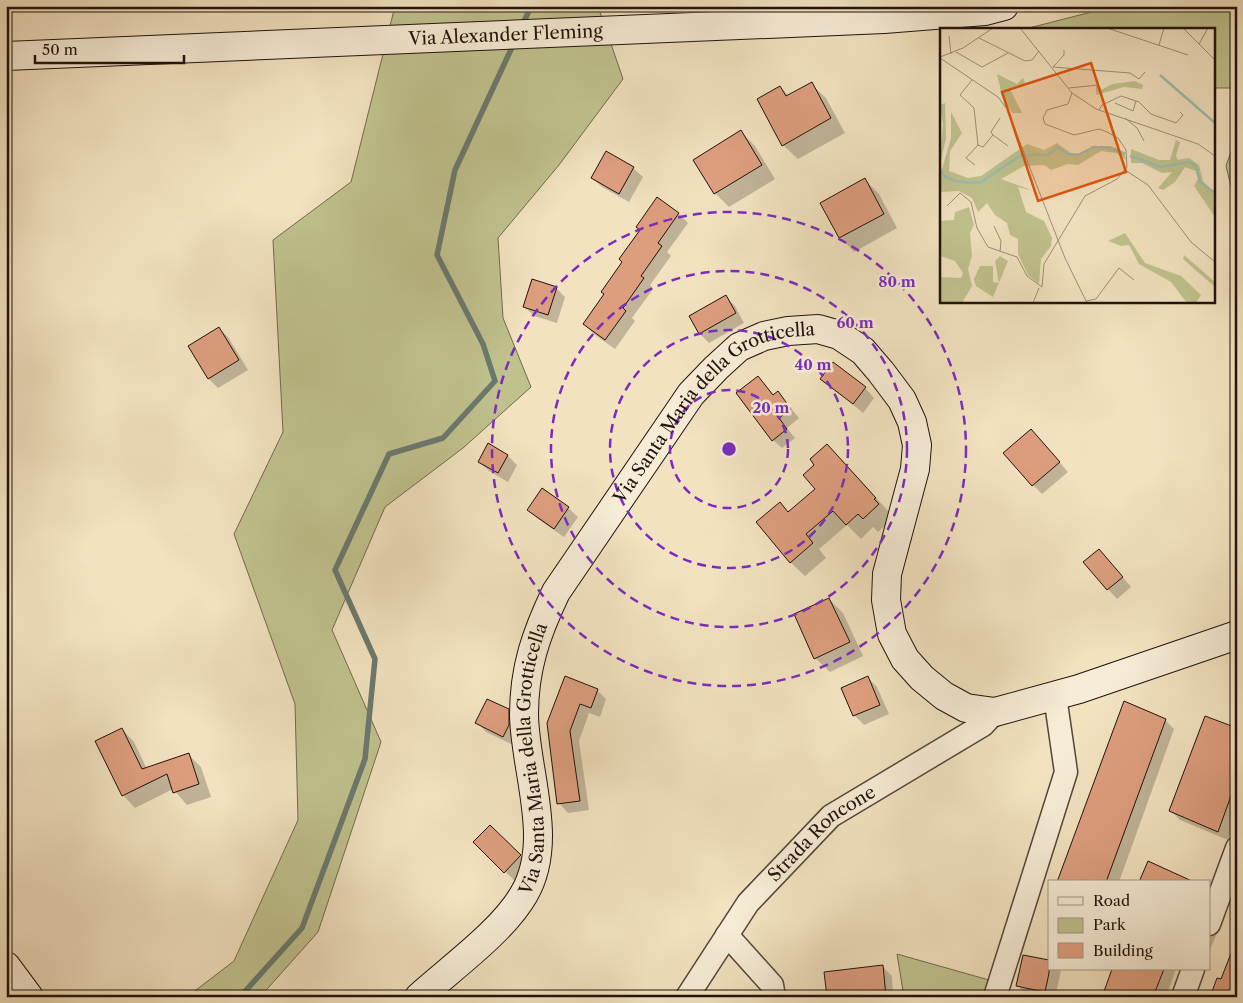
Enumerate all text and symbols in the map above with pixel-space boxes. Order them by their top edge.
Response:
street label: Via Alexander Fleming [407,20,604,50]
inset map [940,28,1216,302]
scale bar [35,32,184,64]
text: 50 m [42,40,78,59]
text: 80 m [878,272,916,291]
text: 60 m [836,313,874,332]
street label: Via Santa Maria della Grotticella [608,318,816,508]
text: 40 m [794,355,832,374]
text: 20 m [752,398,790,417]
centre of rings [720,440,738,458]
street label: Via Santa Maria della Grotticella [513,619,553,900]
street label: Strada Roncone [763,781,879,886]
legend [1048,880,1210,970]
text: Road [1093,891,1130,910]
text: Park [1093,915,1127,934]
text: Building [1093,941,1153,960]

